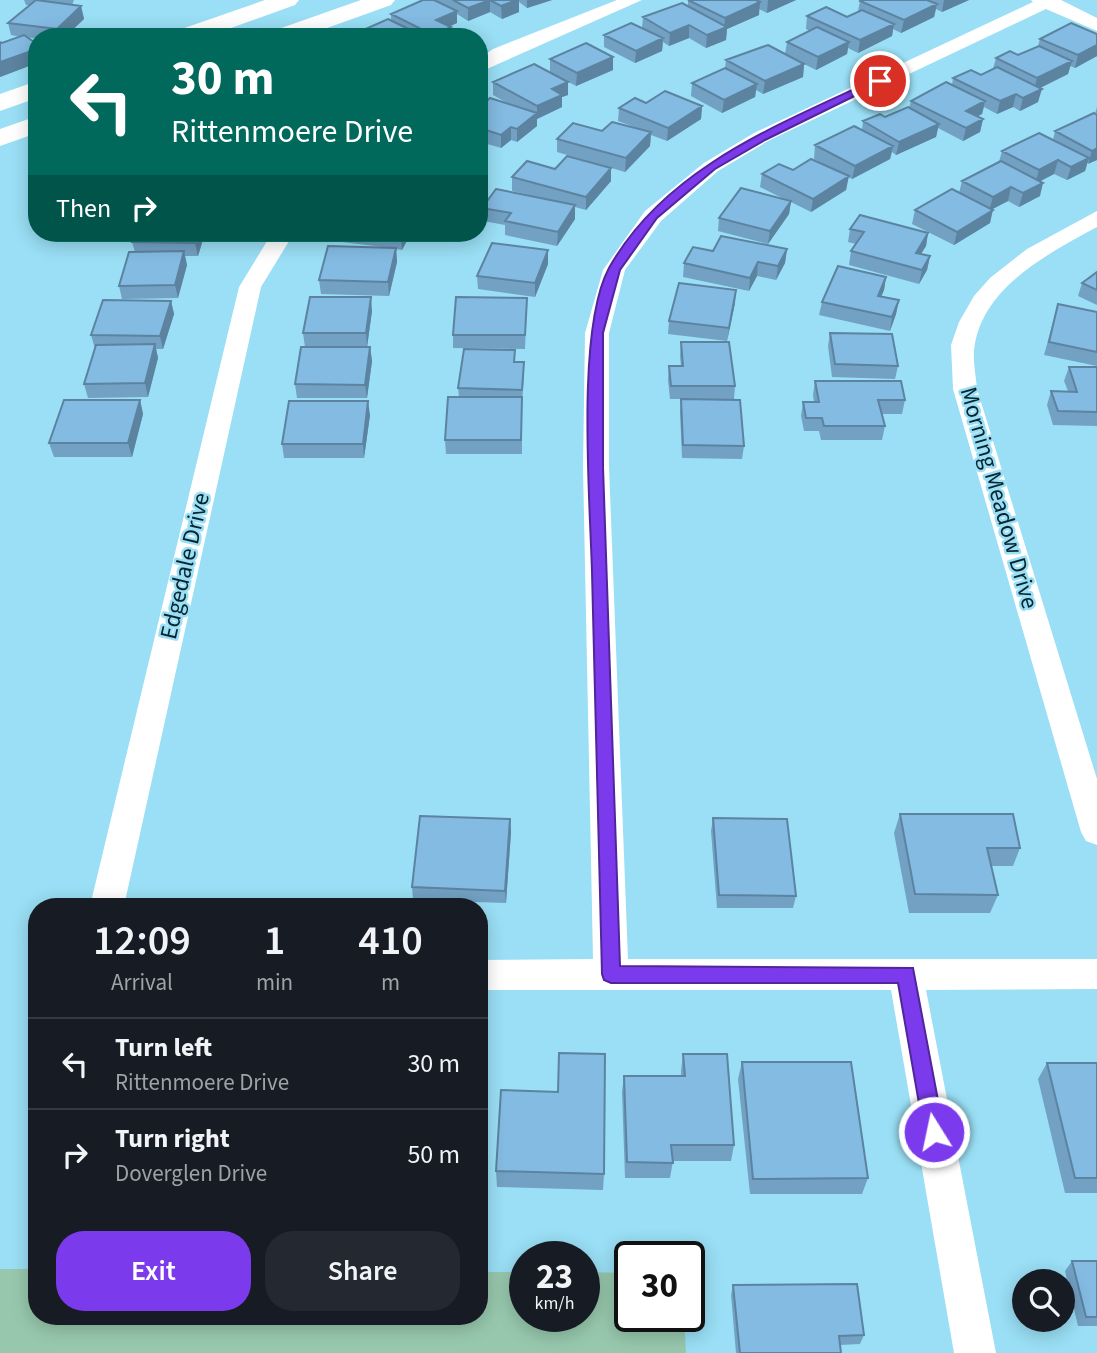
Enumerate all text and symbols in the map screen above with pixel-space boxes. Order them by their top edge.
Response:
text: 30 m [171,44,275,114]
pin [850,51,910,111]
icon: left [56,56,147,147]
icon: arrive [861,62,899,100]
text: Rittenmoere Drive [171,109,413,155]
icon: right [125,189,163,227]
text: Then [56,190,111,227]
street label: Morning Meadow Drive [951,383,1047,613]
street label: Edgedale Drive [151,489,219,643]
text: 12:09 [93,911,191,971]
text: 1 [264,911,285,971]
text: 410 [358,911,423,971]
text: Arrival [111,966,173,999]
text: min [256,966,293,999]
text: m [381,966,400,999]
text: Turn left [115,1029,212,1066]
icon: left [56,1045,94,1083]
text: 30 m [407,1045,460,1082]
text: Rittenmoere Drive [115,1066,289,1099]
position arrow [897,1095,971,1169]
text: Turn right [115,1120,230,1157]
icon: right [56,1136,94,1174]
text: 50 m [407,1136,460,1173]
text: Doverglen Drive [115,1157,267,1190]
button: Exit [56,1231,251,1311]
button: Share [265,1231,460,1311]
speed limit sign: 30 [614,1241,705,1332]
text: 23 [536,1252,573,1302]
map controls [1012,1269,1075,1332]
button: search [1012,1269,1075,1332]
text: km/h [535,1291,574,1316]

